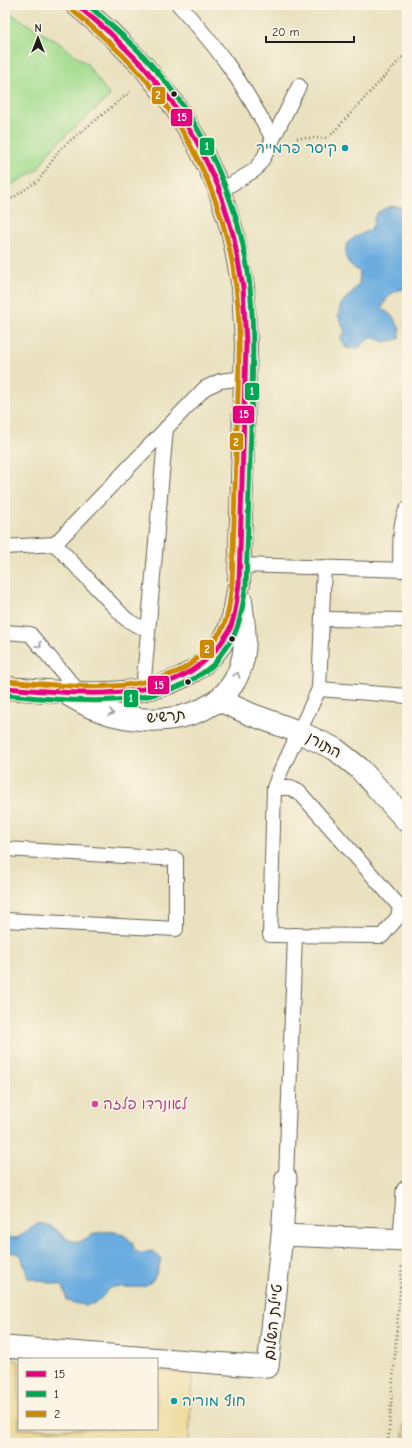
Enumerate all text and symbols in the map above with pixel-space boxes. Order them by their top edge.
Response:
north arrow [18,18,58,58]
scale bar [266,18,354,44]
text: N [34,22,42,35]
text: 20 m [272,25,300,39]
line badge: 2 [151,86,166,105]
text: 2 [155,89,161,102]
unlabelled marker [169,89,179,99]
line badge: 15 [170,108,193,127]
text: 15 [177,111,187,124]
line badge: 1 [199,137,215,156]
place label: קיסר פרמייר [256,139,337,157]
text: 1 [205,140,209,153]
marker: קיסר פרמייר [340,143,350,153]
line badge: 1 [244,382,260,401]
text: 1 [250,385,254,398]
line badge: 15 [232,405,255,424]
text: 15 [239,408,249,421]
line badge: 2 [229,432,244,451]
text: 2 [233,436,239,449]
unlabelled marker [227,634,237,644]
line badge: 2 [199,639,215,659]
one-way arrow [34,640,41,647]
text: 2 [204,643,210,656]
one-way arrow [232,672,241,679]
line badge: 15 [147,675,170,695]
unlabelled marker [183,677,193,687]
text: 15 [154,679,164,692]
line badge: 1 [123,689,139,708]
text: 1 [129,692,133,705]
street label: תרשיש [146,705,186,727]
one-way arrow [107,708,114,717]
street label: התורן [303,728,345,762]
place label: לאונרדו פלזה [103,1095,188,1113]
marker: לאונרדו פלזה [90,1099,100,1109]
street label: טיילת השלום [260,1283,286,1361]
legend [18,1358,158,1430]
text: 15 [54,1367,65,1381]
text: 1 [54,1387,59,1401]
place label: חוף מוריה [182,1392,246,1410]
marker: חוף מוריה [169,1396,179,1406]
text: 2 [54,1407,60,1421]

